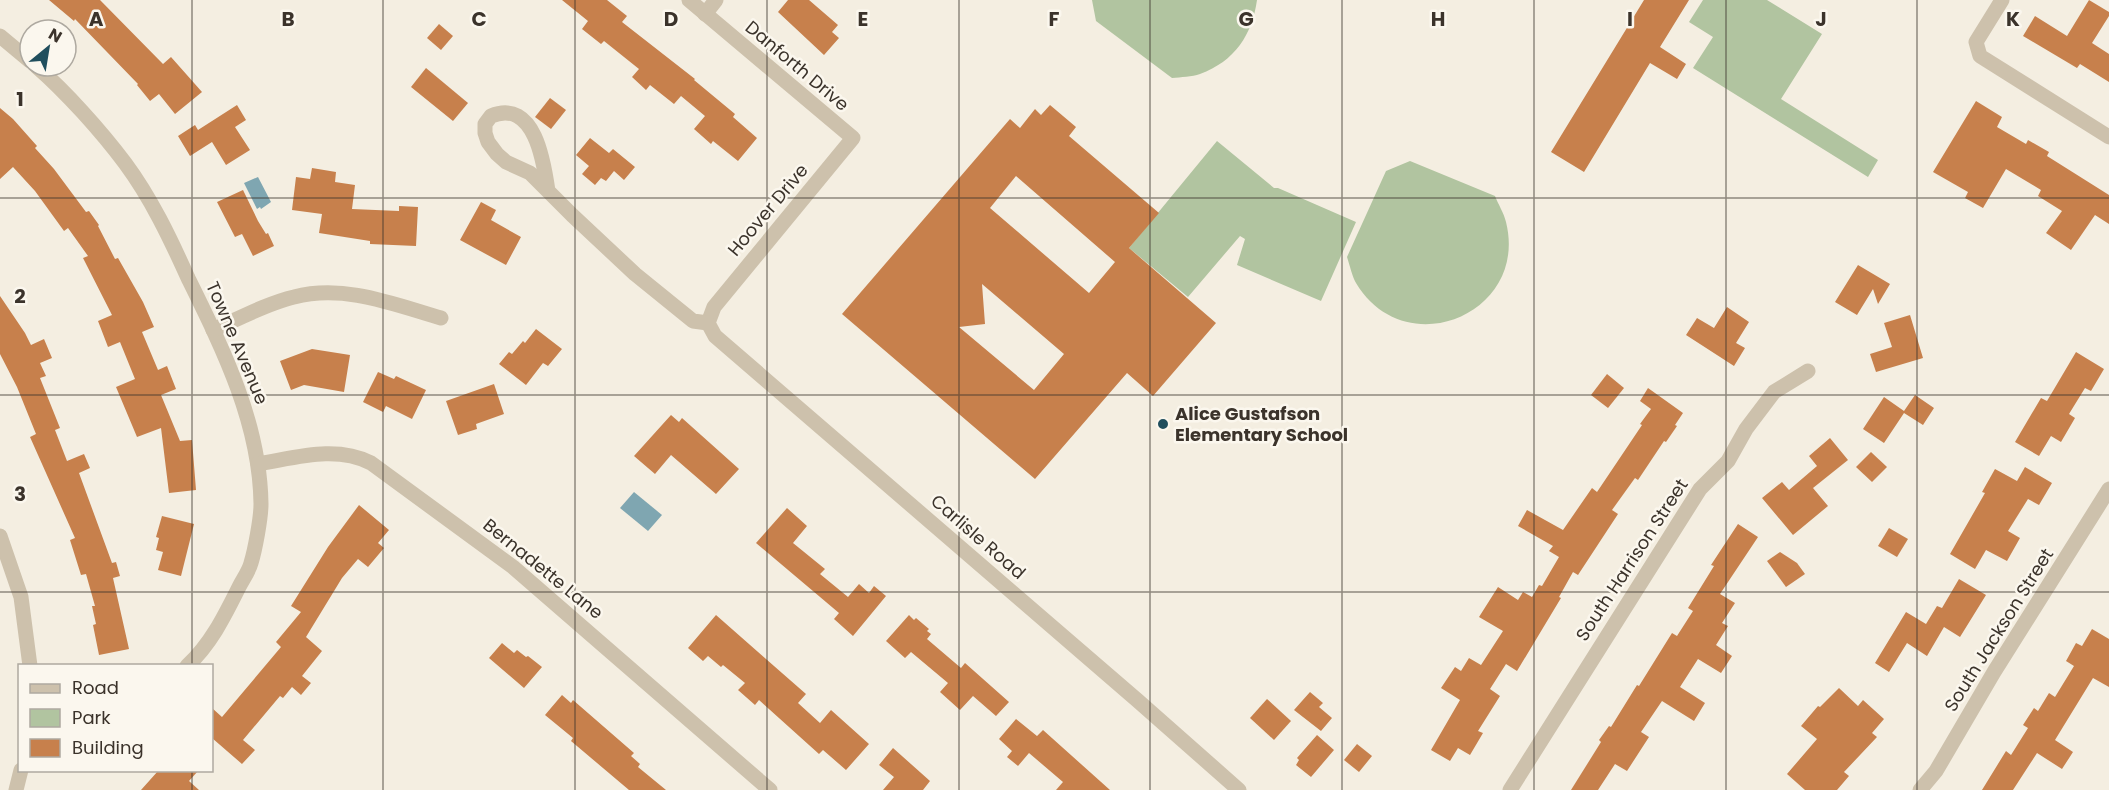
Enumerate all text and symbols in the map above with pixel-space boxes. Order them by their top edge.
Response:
text: A [89,5,104,33]
text: B [281,5,295,33]
text: C [471,5,487,33]
text: D [664,5,678,33]
text: E [858,5,868,33]
text: F [1049,5,1060,33]
text: G [1238,5,1254,33]
text: H [1431,5,1445,33]
text: I [1627,5,1633,33]
text: J [1815,5,1827,33]
text: K [2006,5,2020,33]
street label: Danforth Drive [740,15,855,117]
north arrow [18,18,78,78]
text: N [44,22,66,48]
text: 1 [16,85,24,113]
street label: Hoover Drive [722,158,814,261]
street label: Towne Avenue [200,278,275,408]
text: 2 [14,282,26,310]
place label: Alice Gustafson Elementary School [1175,401,1348,447]
marker: Alice Gustafson Elementary School [1156,417,1170,431]
street label: South Harrison Street [1570,474,1694,646]
text: 3 [14,480,26,508]
street label: Carlisle Road [926,488,1031,585]
street label: Bernadette Lane [478,512,609,625]
street label: South Jackson Street [1938,543,2059,716]
legend [18,664,213,772]
text: Road [72,675,119,700]
text: Park [72,705,111,730]
text: Building [72,735,144,760]

